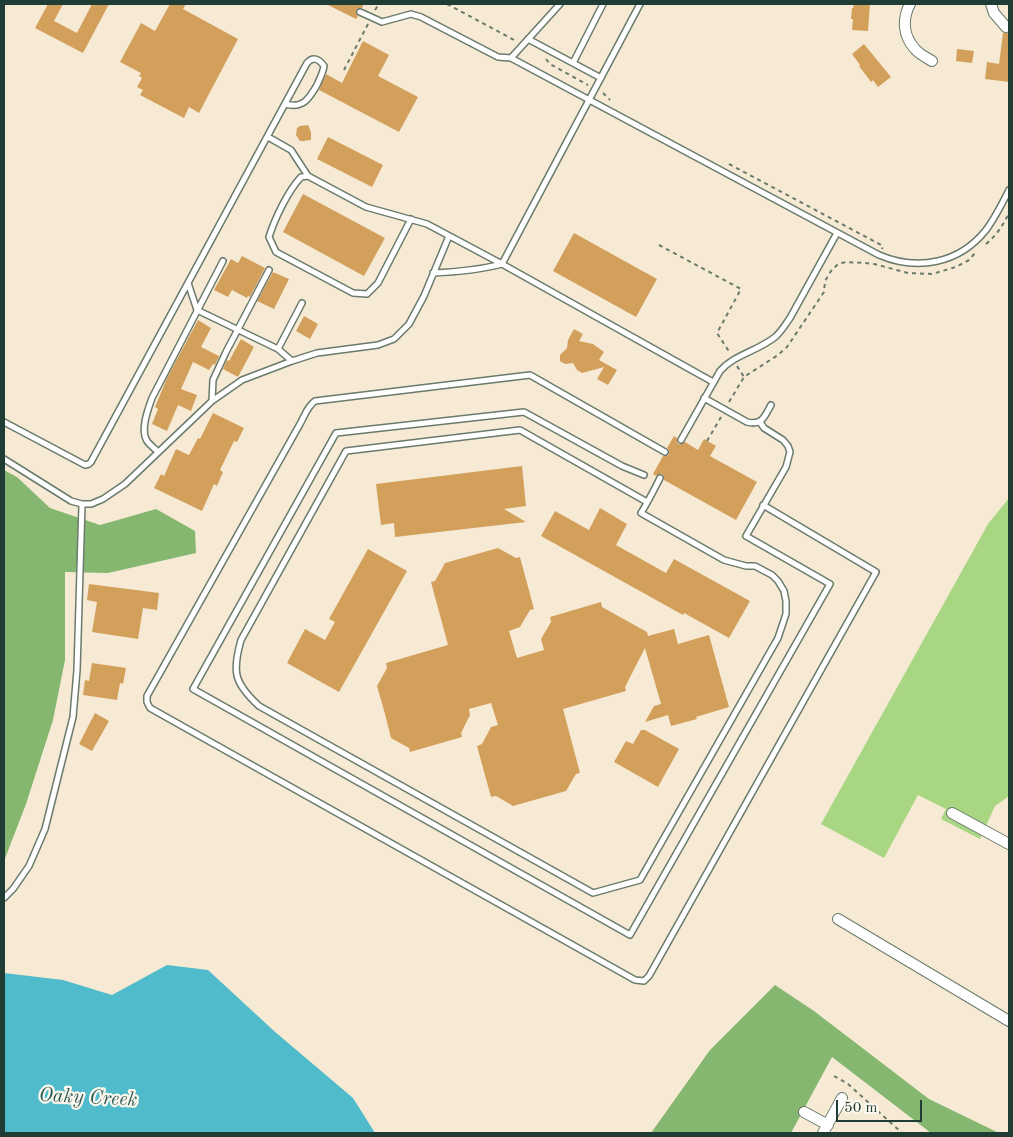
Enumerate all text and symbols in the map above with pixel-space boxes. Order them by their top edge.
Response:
water label: Oaky Creek [38,1083,138,1113]
scale bar [838,1090,924,1122]
text: 50 m [844,1101,878,1116]

